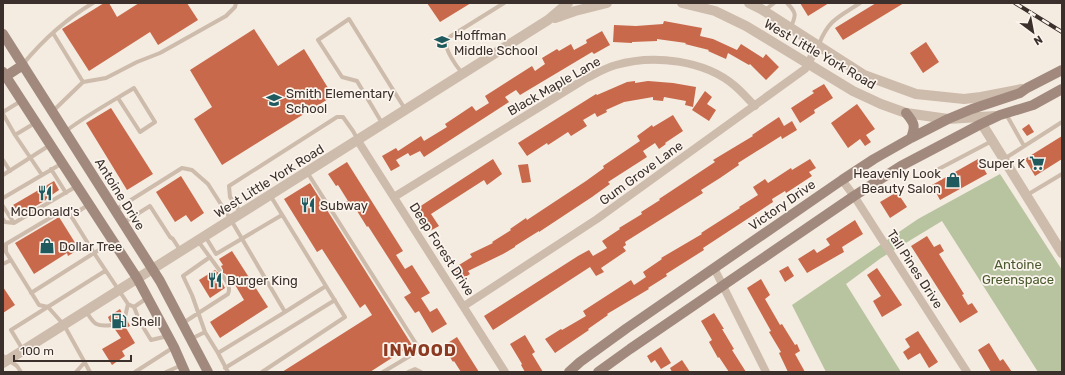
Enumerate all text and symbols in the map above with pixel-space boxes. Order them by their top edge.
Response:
north arrow [1013,12,1053,52]
street label: West Little York Road [761,16,879,92]
place label: Hoffman Middle School [454,28,538,58]
text: N [1031,32,1045,48]
school or university icon: Hoffman Middle School [433,33,451,51]
street label: Black Maple Lane [505,53,603,119]
place label: Smith Elementary School [286,86,394,116]
school or university icon: Smith Elementary School [265,91,283,109]
street label: Gum Grove Lane [596,138,686,208]
street label: West Little York Road [211,141,327,221]
supermarket icon: Super K [1028,154,1046,172]
street label: Antoine Drive [92,155,148,233]
place label: Super K [978,156,1025,171]
place label: Heavenly Look Beauty Salon [853,166,941,196]
shop icon: Heavenly Look Beauty Salon [944,171,962,189]
street label: Victory Drive [746,177,818,233]
restaurant icon: McDonald's [36,184,54,202]
restaurant icon: Subway [299,196,317,214]
place label: Subway [320,198,368,213]
street label: Deep Forest Drive [406,200,478,298]
place label: McDonald's [10,204,80,219]
street label: Tall Pines Drive [884,227,946,311]
shop icon: Dollar Tree [38,237,56,255]
place label: Dollar Tree [59,239,122,254]
park label: Antoine Greenspace [982,257,1054,287]
restaurant icon: Burger King [206,271,224,289]
place label: Burger King [227,273,298,289]
fuel station icon: Shell [110,312,128,330]
place label: Shell [131,314,161,329]
scale bar [14,337,131,363]
district label: INWOOD [383,340,457,360]
text: 100 m [20,344,54,358]

